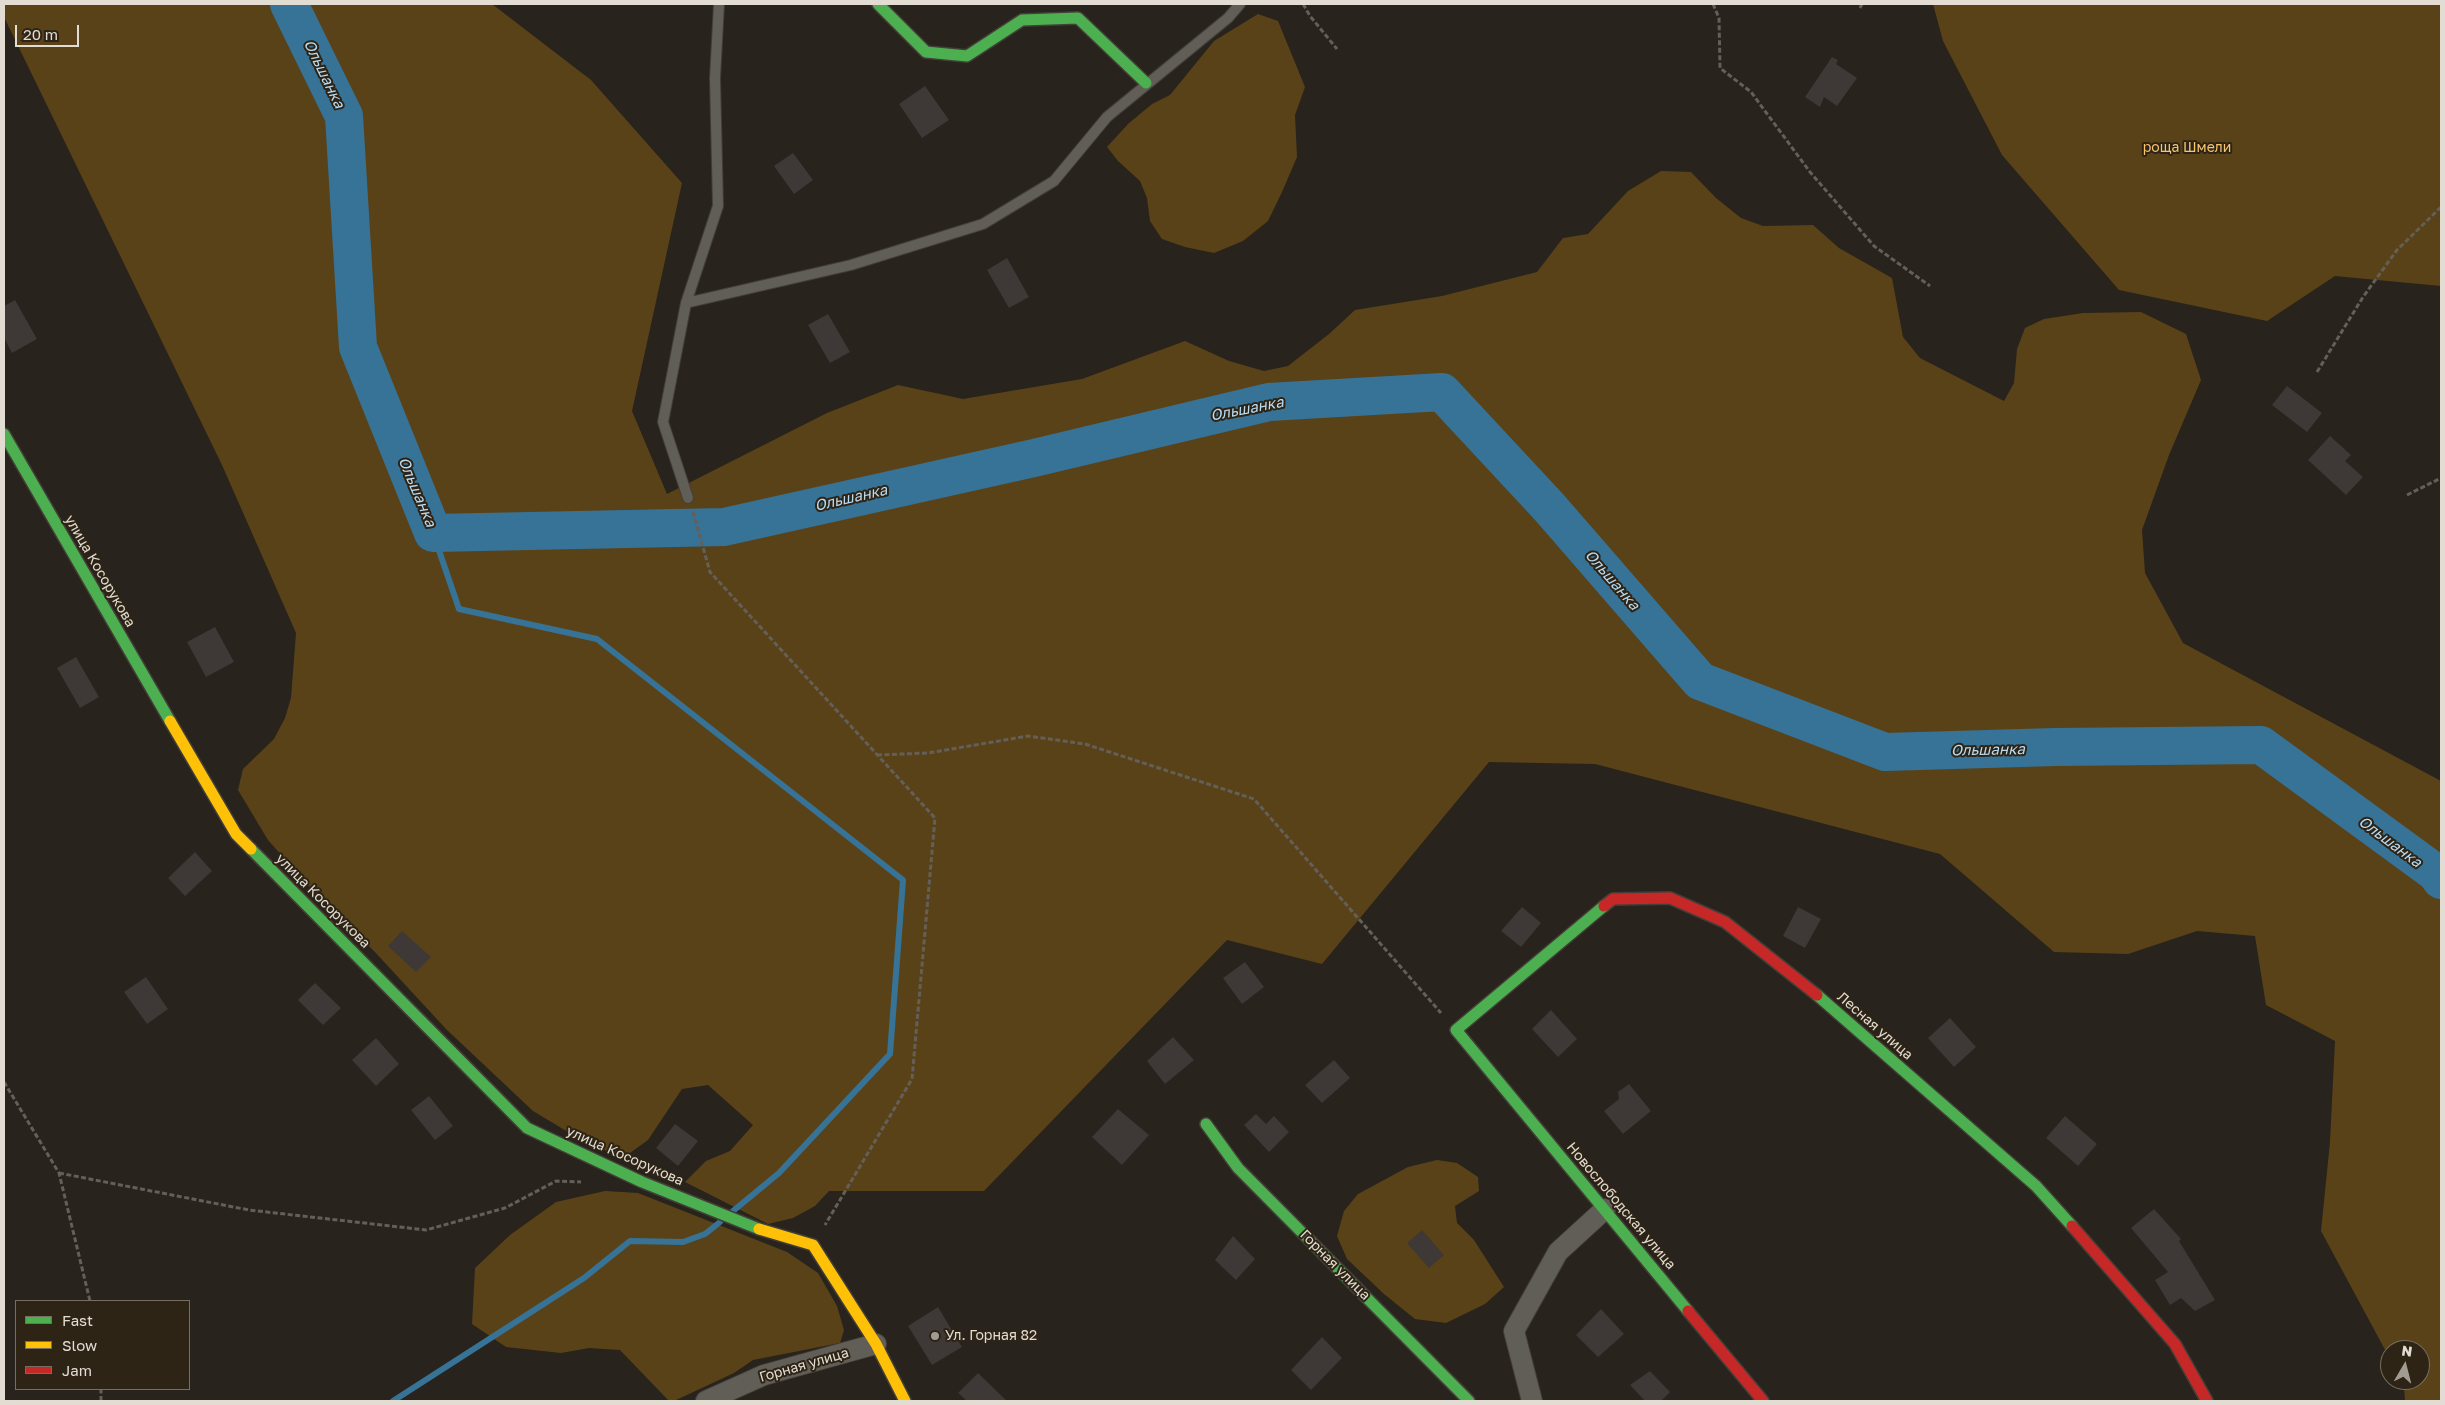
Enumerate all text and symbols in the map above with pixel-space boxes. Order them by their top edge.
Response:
scale bar [18,15,81,47]
text: 20 m [23,25,58,43]
water label: Ольшанка [300,37,348,111]
park label: роща Шмели [2143,140,2231,156]
water label: Ольшанка [1209,393,1285,425]
water label: Ольшанка [394,454,440,530]
water label: Ольшанка [813,481,889,515]
street label: улица Косорукова [61,512,139,630]
water label: Ольшанка [1581,546,1643,614]
water label: Ольшанка [1951,740,2025,760]
water label: Ольшанка [2355,813,2425,871]
street label: улица Косорукова [272,850,374,952]
street label: Лесная улица [1834,989,1916,1063]
street label: улица Косорукова [564,1123,686,1189]
street label: Новослободская улица [1563,1139,1679,1273]
street label: Горная улица [1296,1226,1374,1304]
legend [15,1300,190,1390]
text: Fast [62,1311,93,1329]
place label: Ул. Горная 82 [945,1328,1037,1344]
marker: Ул. Горная 82 [929,1330,941,1342]
text: Slow [62,1336,97,1354]
north arrow [2380,1340,2430,1390]
text: N [2401,1341,2413,1360]
street label: Горная улица [757,1344,851,1386]
text: Jam [62,1361,92,1379]

